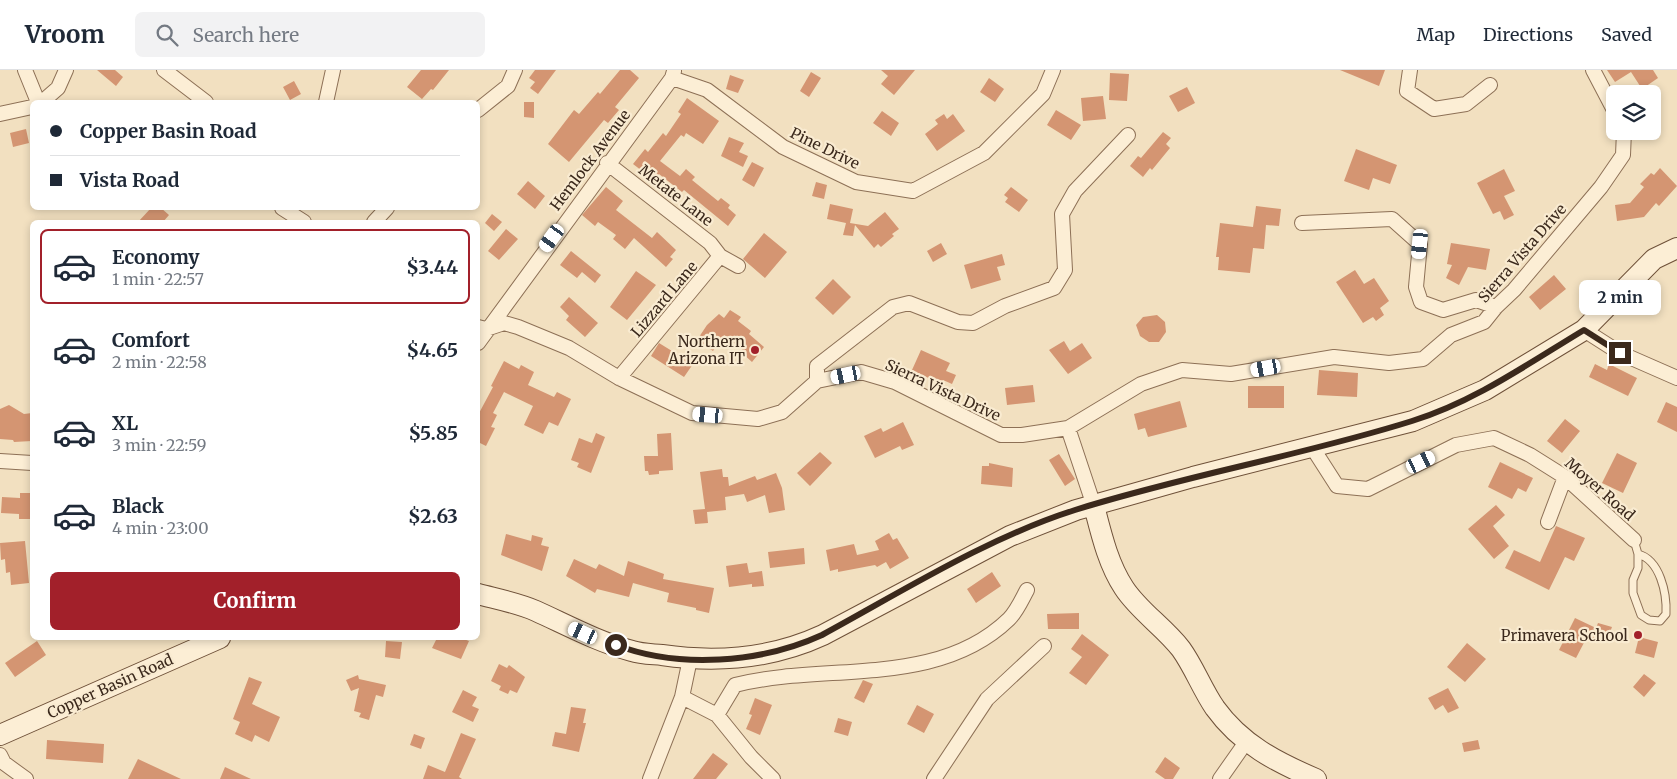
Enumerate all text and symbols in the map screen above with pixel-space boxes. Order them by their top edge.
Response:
search box [135,12,485,57]
text: Vroom [25,19,105,50]
icon: search [153,21,181,49]
text: Search here [193,23,299,47]
text: Map [1417,23,1455,46]
text: Directions [1483,23,1573,46]
text: Saved [1601,23,1652,46]
map controls [1606,85,1661,140]
button: layers [1606,85,1661,140]
street label: Hemlock Avenue [546,106,634,214]
text: Copper Basin Road [80,119,257,143]
street label: Pine Drive [787,123,863,173]
street label: Metate Lane [635,160,717,230]
text: Vista Road [80,168,179,192]
street label: Sierra Vista Drive [1474,199,1570,306]
car [537,221,566,255]
car [1410,228,1429,260]
icon: car [52,244,97,289]
text: Economy [112,245,200,269]
text: $3.44 [406,255,458,279]
street label: Lizzard Lane [627,257,701,341]
text: 1 min · 22:57 [112,269,204,289]
callout: 2 min [1579,280,1661,316]
text: 2 min [1597,287,1643,307]
icon: car [52,327,97,372]
text: Comfort [112,328,190,352]
place label: Northern Arizona IT [667,332,746,368]
text: $4.65 [406,338,458,362]
route end [1609,342,1631,364]
marker: Northern Arizona IT [749,344,761,356]
text: 2 min · 22:58 [112,352,207,372]
street label: Sierra Vista Drive [882,355,1004,425]
car [1249,358,1282,378]
car [829,365,862,385]
car [692,406,723,424]
icon: car [52,410,97,455]
text: XL [112,411,138,435]
text: $5.85 [409,421,458,445]
text: 3 min · 22:59 [112,435,206,455]
car [1404,449,1437,475]
street label: Moyer Road [1561,453,1639,525]
icon: car [52,493,97,538]
text: Black [112,494,164,518]
text: $2.63 [408,504,458,528]
text: 4 min · 23:00 [112,518,209,538]
button: Confirm [50,572,460,630]
car [566,620,599,646]
place label: Primavera School [1501,626,1628,645]
marker: Primavera School [1632,629,1644,641]
route start [605,634,627,656]
street label: Copper Basin Road [44,650,176,722]

